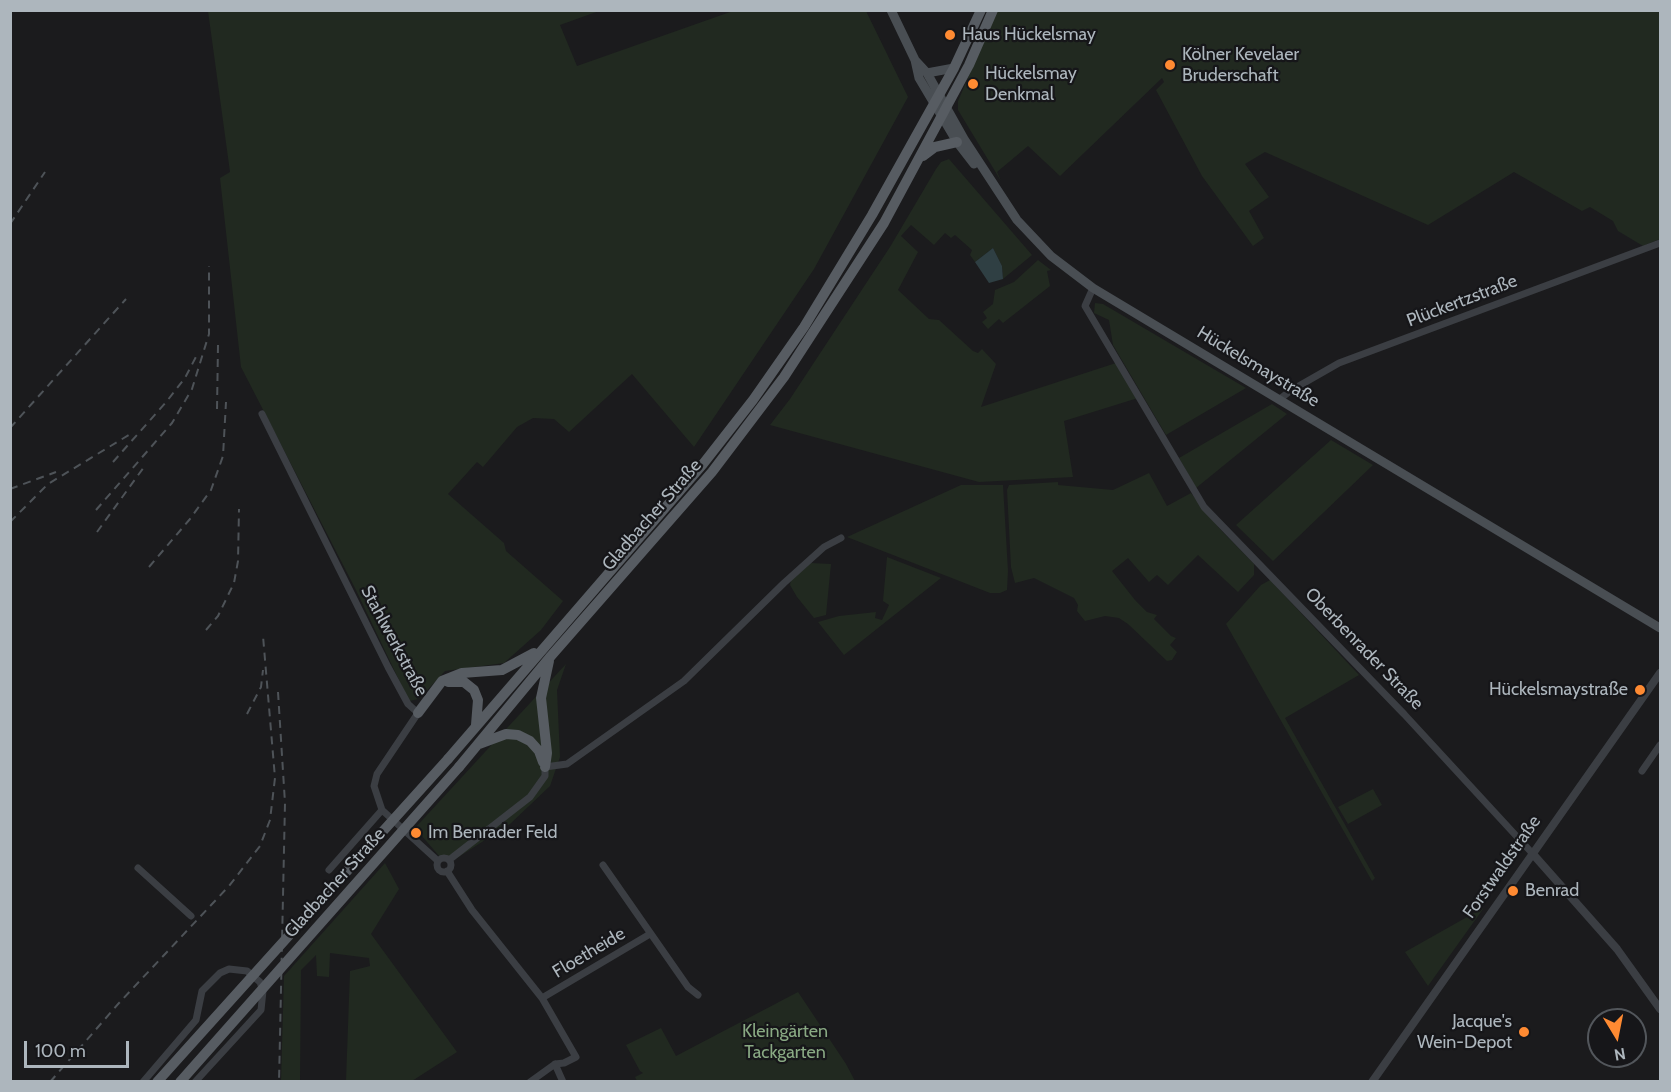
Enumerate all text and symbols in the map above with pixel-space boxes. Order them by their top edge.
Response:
place label: Haus Hückelsmay [962,24,1096,46]
marker: Haus Hückelsmay [943,28,957,42]
place label: Kölner Kevelaer Bruderschaft [1182,44,1299,86]
marker: Kölner Kevelaer Bruderschaft [1163,58,1177,72]
place label: Hückelsmay Denkmal [985,63,1077,106]
marker: Hückelsmay Denkmal [966,77,980,91]
street label: Plückertzstraße [1404,270,1520,332]
street label: Hückelsmaystraße [1193,322,1323,412]
street label: Gladbacher Straße [598,455,706,575]
street label: Stahlwerkstraße [356,582,432,700]
street label: Oberbenrader Straße [1300,584,1428,714]
place label: Hückelsmaystraße [1489,679,1628,701]
marker: Hückelsmaystraße [1633,683,1647,697]
street label: Forstwaldstraße [1459,811,1545,923]
place label: Im Benrader Feld [428,822,557,844]
street label: Gladbacher Straße [280,824,390,942]
marker: Im Benrader Feld [409,826,423,840]
place label: Benrad [1525,880,1579,902]
marker: Benrad [1506,884,1520,898]
street label: Floetheide [549,923,629,983]
north arrow [1587,1008,1647,1068]
place label: Jacque's Wein-Depot [1417,1011,1512,1054]
park label: Kleingärten Tackgarten [742,1021,828,1064]
marker: Jacque's Wein-Depot [1517,1025,1531,1039]
scale bar [27,1029,132,1067]
text: 100 m [35,1040,86,1062]
text: N [1613,1044,1627,1065]

